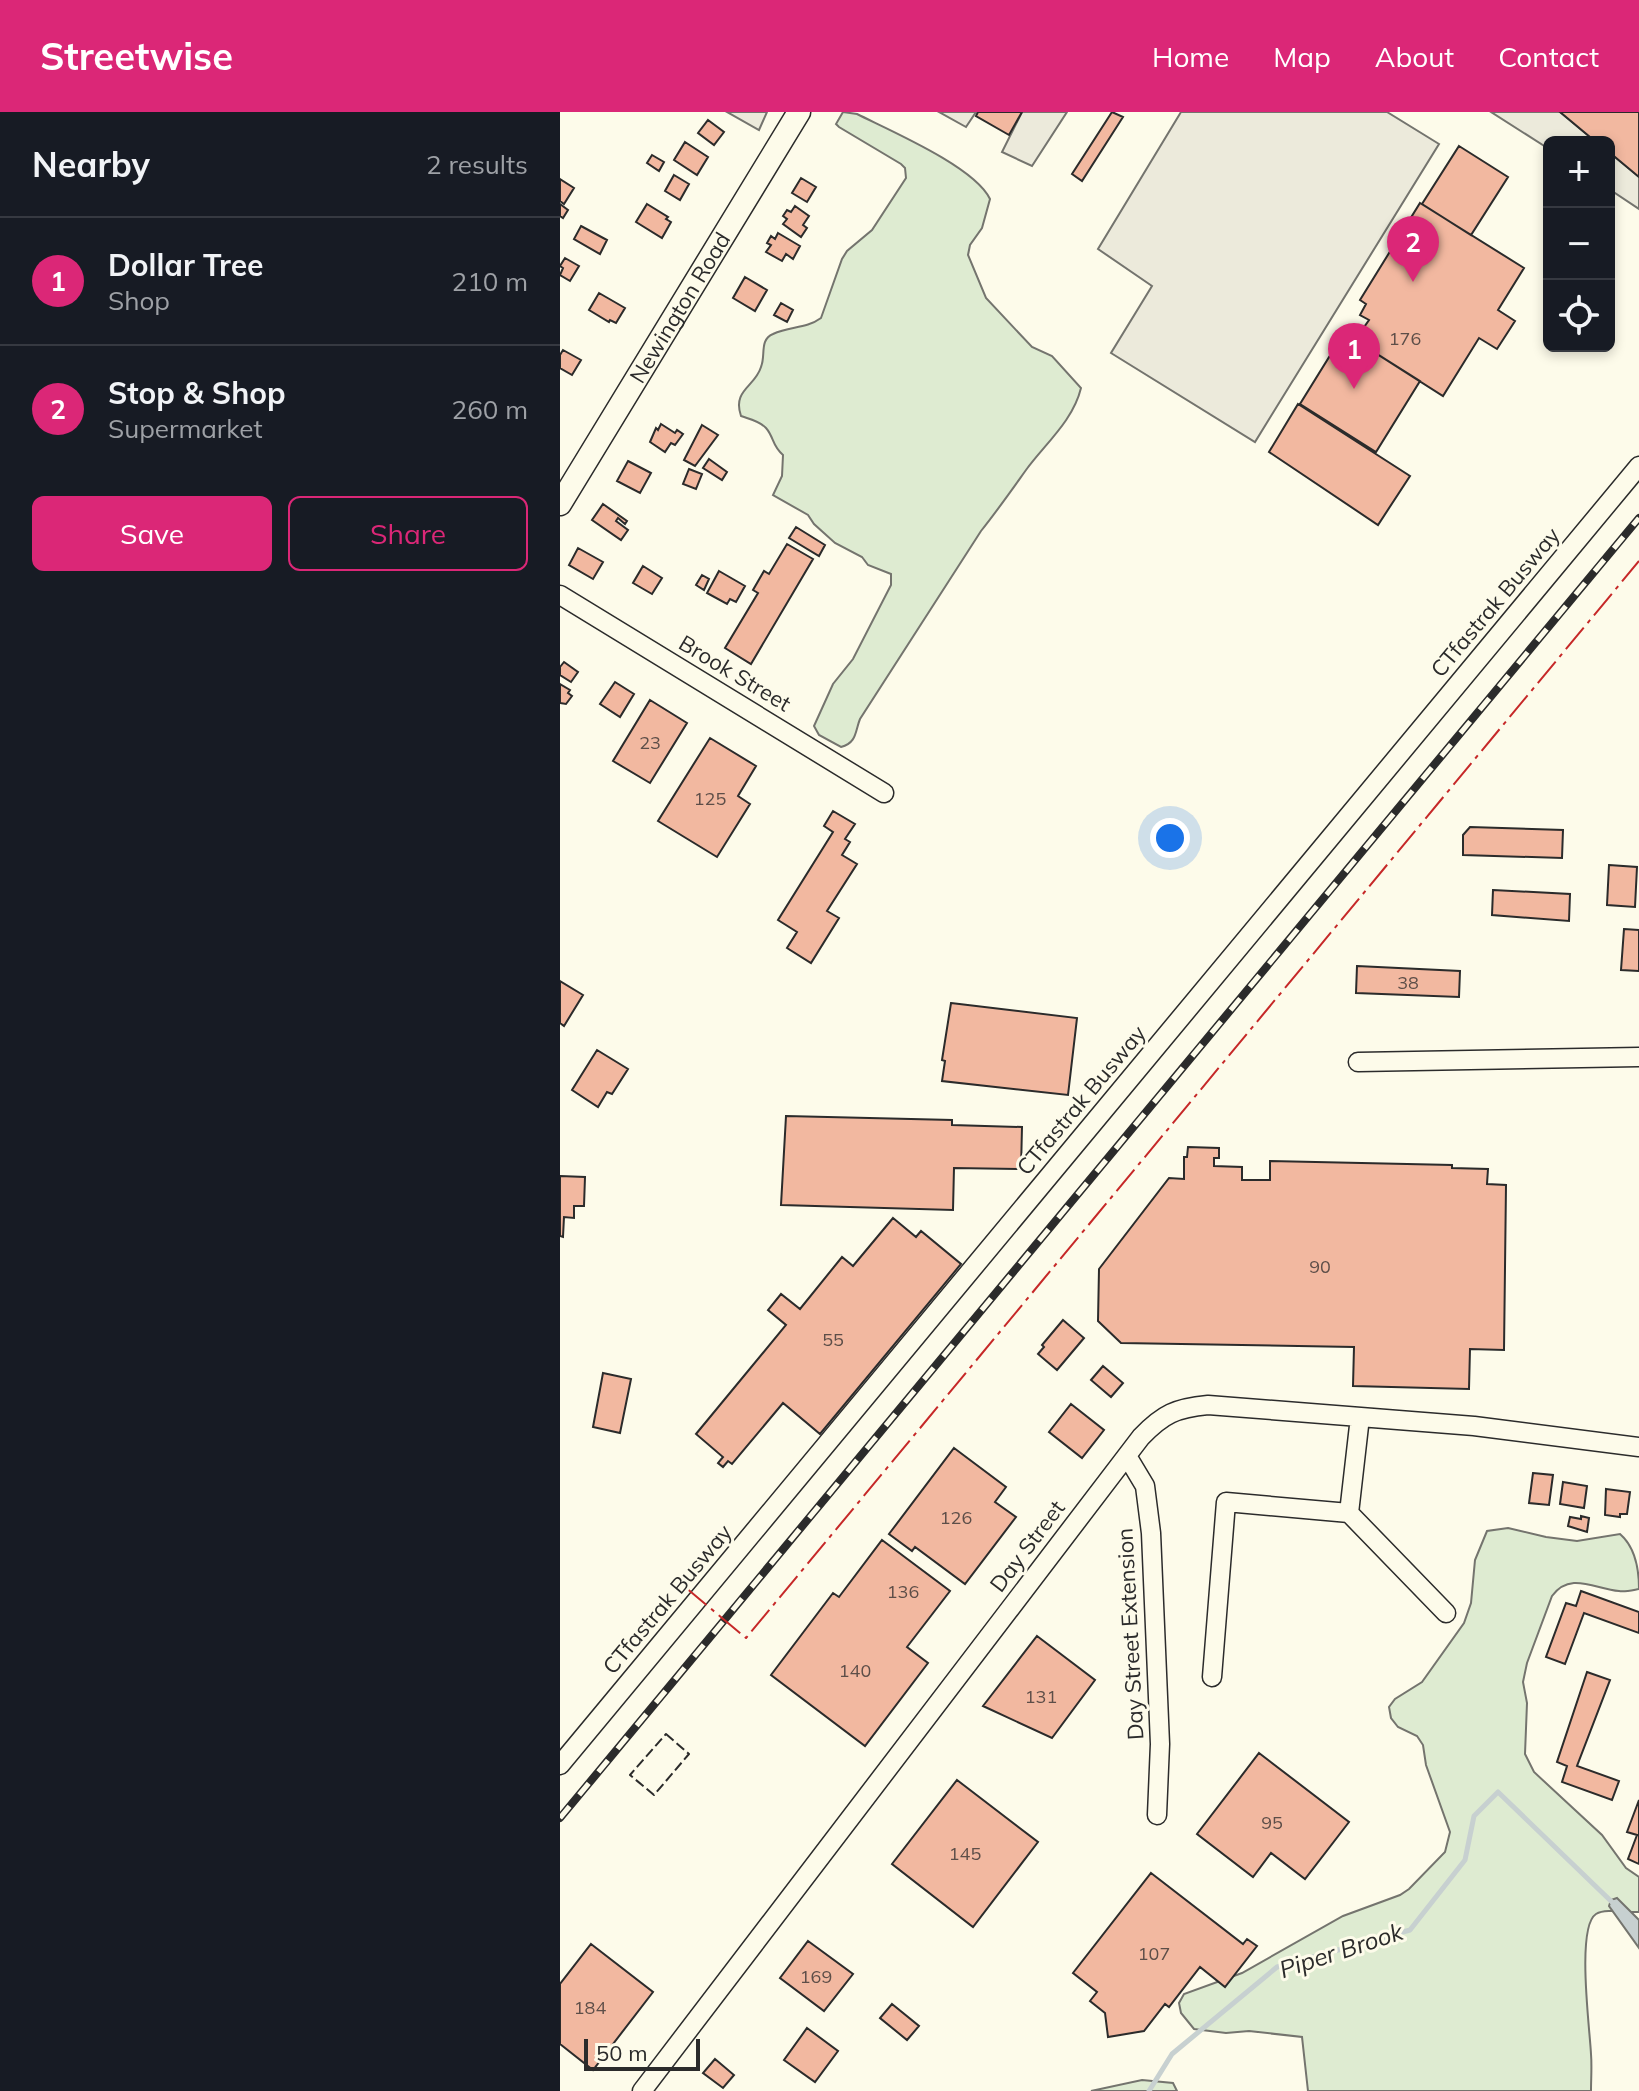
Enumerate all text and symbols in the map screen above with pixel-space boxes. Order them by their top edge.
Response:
text: Streetwise [40,32,233,80]
text: Home [1152,39,1229,74]
text: Map [1273,39,1331,74]
text: About [1375,39,1454,74]
text: Contact [1498,39,1599,74]
map controls [1543,136,1615,352]
button: + [1543,136,1615,208]
text: Nearby [32,143,150,186]
text: 2 results [426,148,528,181]
button: − [1543,208,1615,280]
pin: 2 [1387,216,1439,282]
street label: Newington Road [623,227,736,388]
text: Dollar Tree [108,246,264,284]
text: 1 [50,265,66,298]
text: 210 m [452,265,528,298]
button: locate [1543,280,1615,352]
text: Shop [108,284,170,317]
pin: 1 [1328,323,1380,389]
house number: 176 [1389,327,1421,350]
text: Stop & Shop [108,374,286,412]
text: 2 [50,393,66,426]
text: 260 m [452,393,528,426]
text: Supermarket [108,412,263,445]
button: Save [32,496,272,571]
button: Share [288,496,528,571]
street label: CTfastrak Busway [1424,521,1566,683]
street label: Brook Street [674,629,796,718]
house number: 23 [639,731,661,754]
house number: 125 [694,787,726,810]
your location [1150,818,1190,858]
house number: 38 [1397,971,1419,994]
street label: CTfastrak Busway [1010,1019,1152,1181]
house number: 90 [1309,1255,1331,1278]
house number: 55 [822,1328,844,1351]
street label: Day Street [983,1494,1071,1597]
house number: 126 [940,1506,972,1529]
street label: CTfastrak Busway [596,1518,738,1680]
street label: Day Street Extension [1110,1527,1150,1741]
house number: 136 [887,1580,919,1603]
house number: 140 [839,1659,871,1682]
house number: 131 [1025,1685,1057,1708]
house number: 95 [1261,1811,1283,1834]
house number: 145 [949,1842,981,1865]
water label: Piper Brook [1275,1916,1407,1984]
house number: 107 [1138,1942,1170,1965]
house number: 169 [800,1965,832,1988]
house number: 184 [574,1996,606,2019]
scale bar [584,2035,700,2071]
text: 50 m [596,2039,647,2067]

